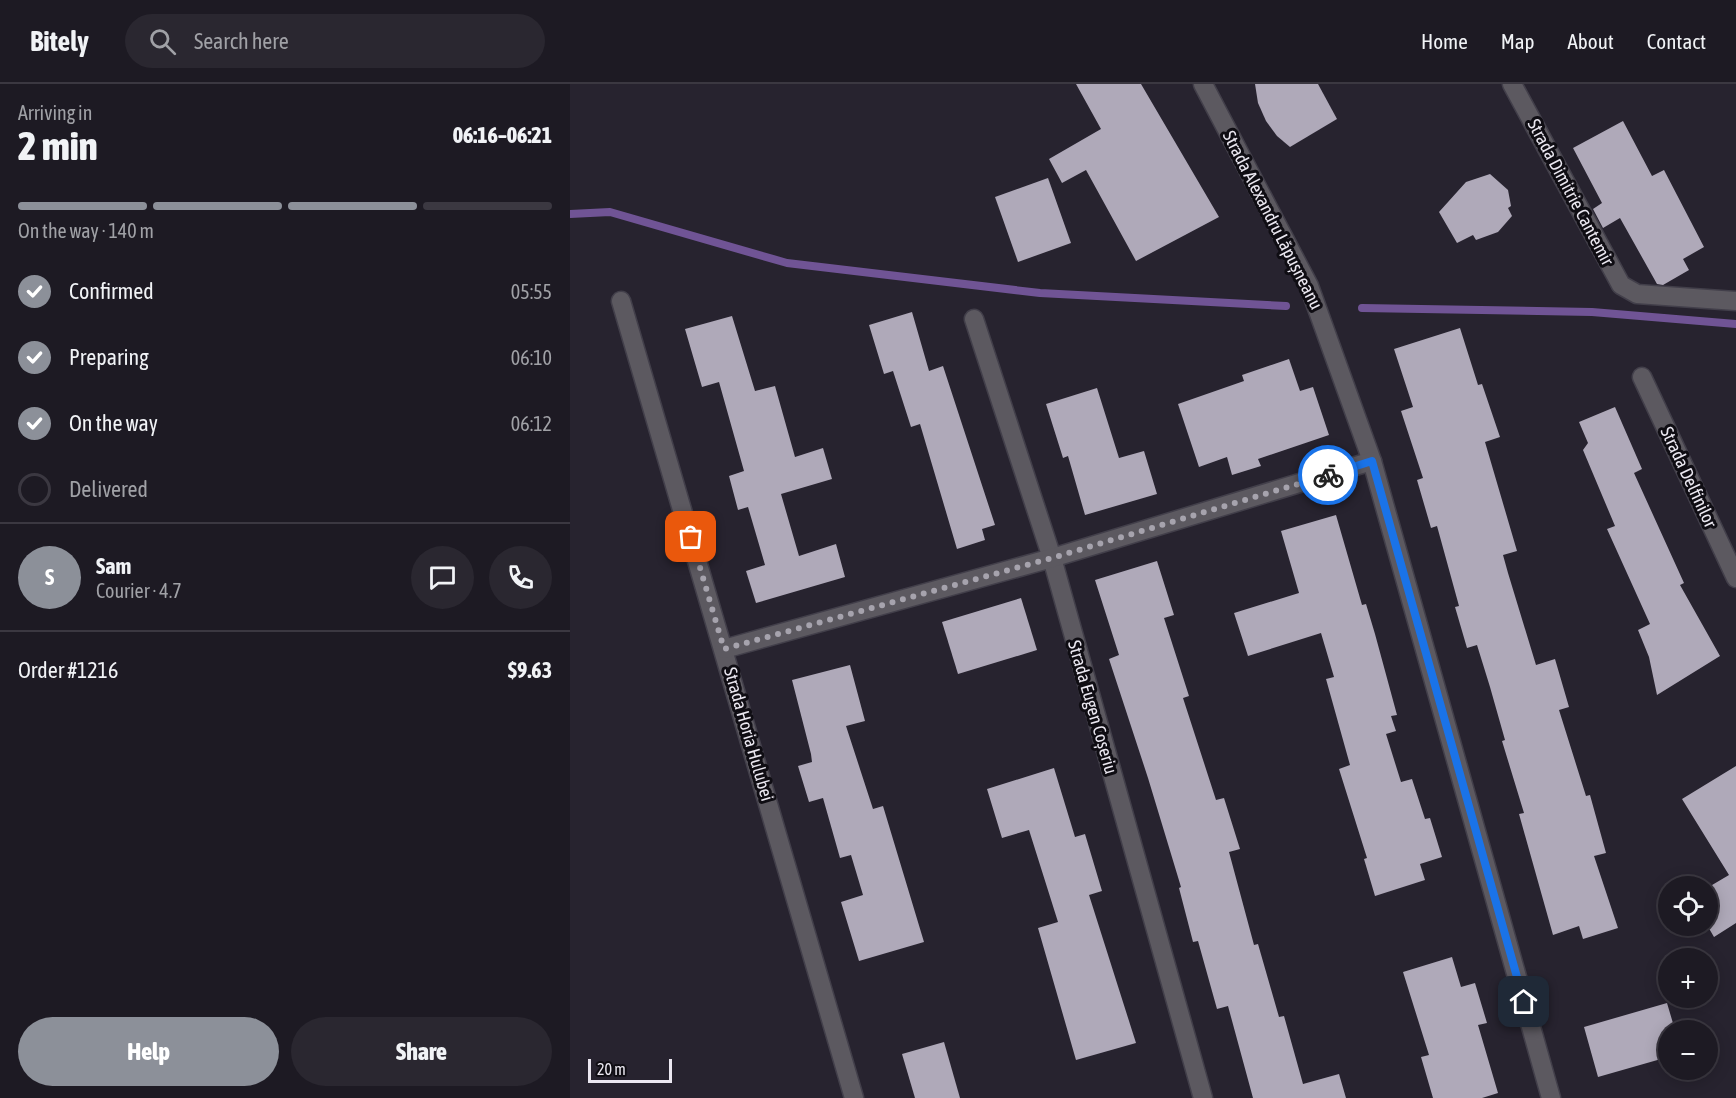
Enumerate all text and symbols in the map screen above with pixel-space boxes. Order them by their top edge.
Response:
search box [125,14,545,68]
text: Bitely [30,25,89,57]
icon: search [146,25,179,58]
text: Search here [194,28,289,54]
text: Home [1421,29,1468,53]
text: Map [1501,29,1535,53]
text: About [1568,29,1614,53]
text: Contact [1647,29,1706,53]
text: Arriving in [18,101,92,124]
street label: Strada Dimitrie Cantemir [1524,115,1619,269]
text: 06:16–06:21 [453,122,552,148]
text: 2 min [18,124,98,168]
street label: Strada Alexandru Lăpușneanu [1219,127,1327,313]
text: On the way · 140 m [18,219,154,242]
icon: check [18,275,51,308]
text: Confirmed [69,278,154,304]
text: 05:55 [511,280,552,303]
icon: check [18,341,51,374]
text: Preparing [69,344,149,370]
text: 06:10 [511,346,552,369]
icon: check [18,407,51,440]
text: On the way [69,410,158,436]
text: 06:12 [511,412,552,435]
street label: Strada Delfinilor [1656,423,1722,531]
courier [1298,445,1358,505]
icon: bike [1312,459,1345,492]
text: Delivered [69,476,148,502]
pin [665,511,716,562]
icon: bag [674,520,707,553]
button: chat [411,546,474,609]
button: phone [489,546,552,609]
text: Sam [96,553,131,579]
text: S [45,564,54,590]
text: Courier · 4.7 [96,579,182,602]
street label: Strada Eugen Coșeriu [1064,638,1122,776]
text: Order #1216 [18,657,118,683]
text: $9.63 [508,657,552,683]
street label: Strada Horia Hulubei [720,665,778,803]
map controls [1658,876,1718,1080]
button: locate [1658,876,1718,936]
button: + [1658,948,1718,1008]
pin [1498,976,1549,1027]
icon: home [1507,985,1540,1018]
button: Help [18,1017,279,1086]
button: Share [291,1017,552,1086]
button: − [1658,1020,1718,1080]
scale bar [588,1056,672,1084]
text: 20 m [597,1060,626,1078]

